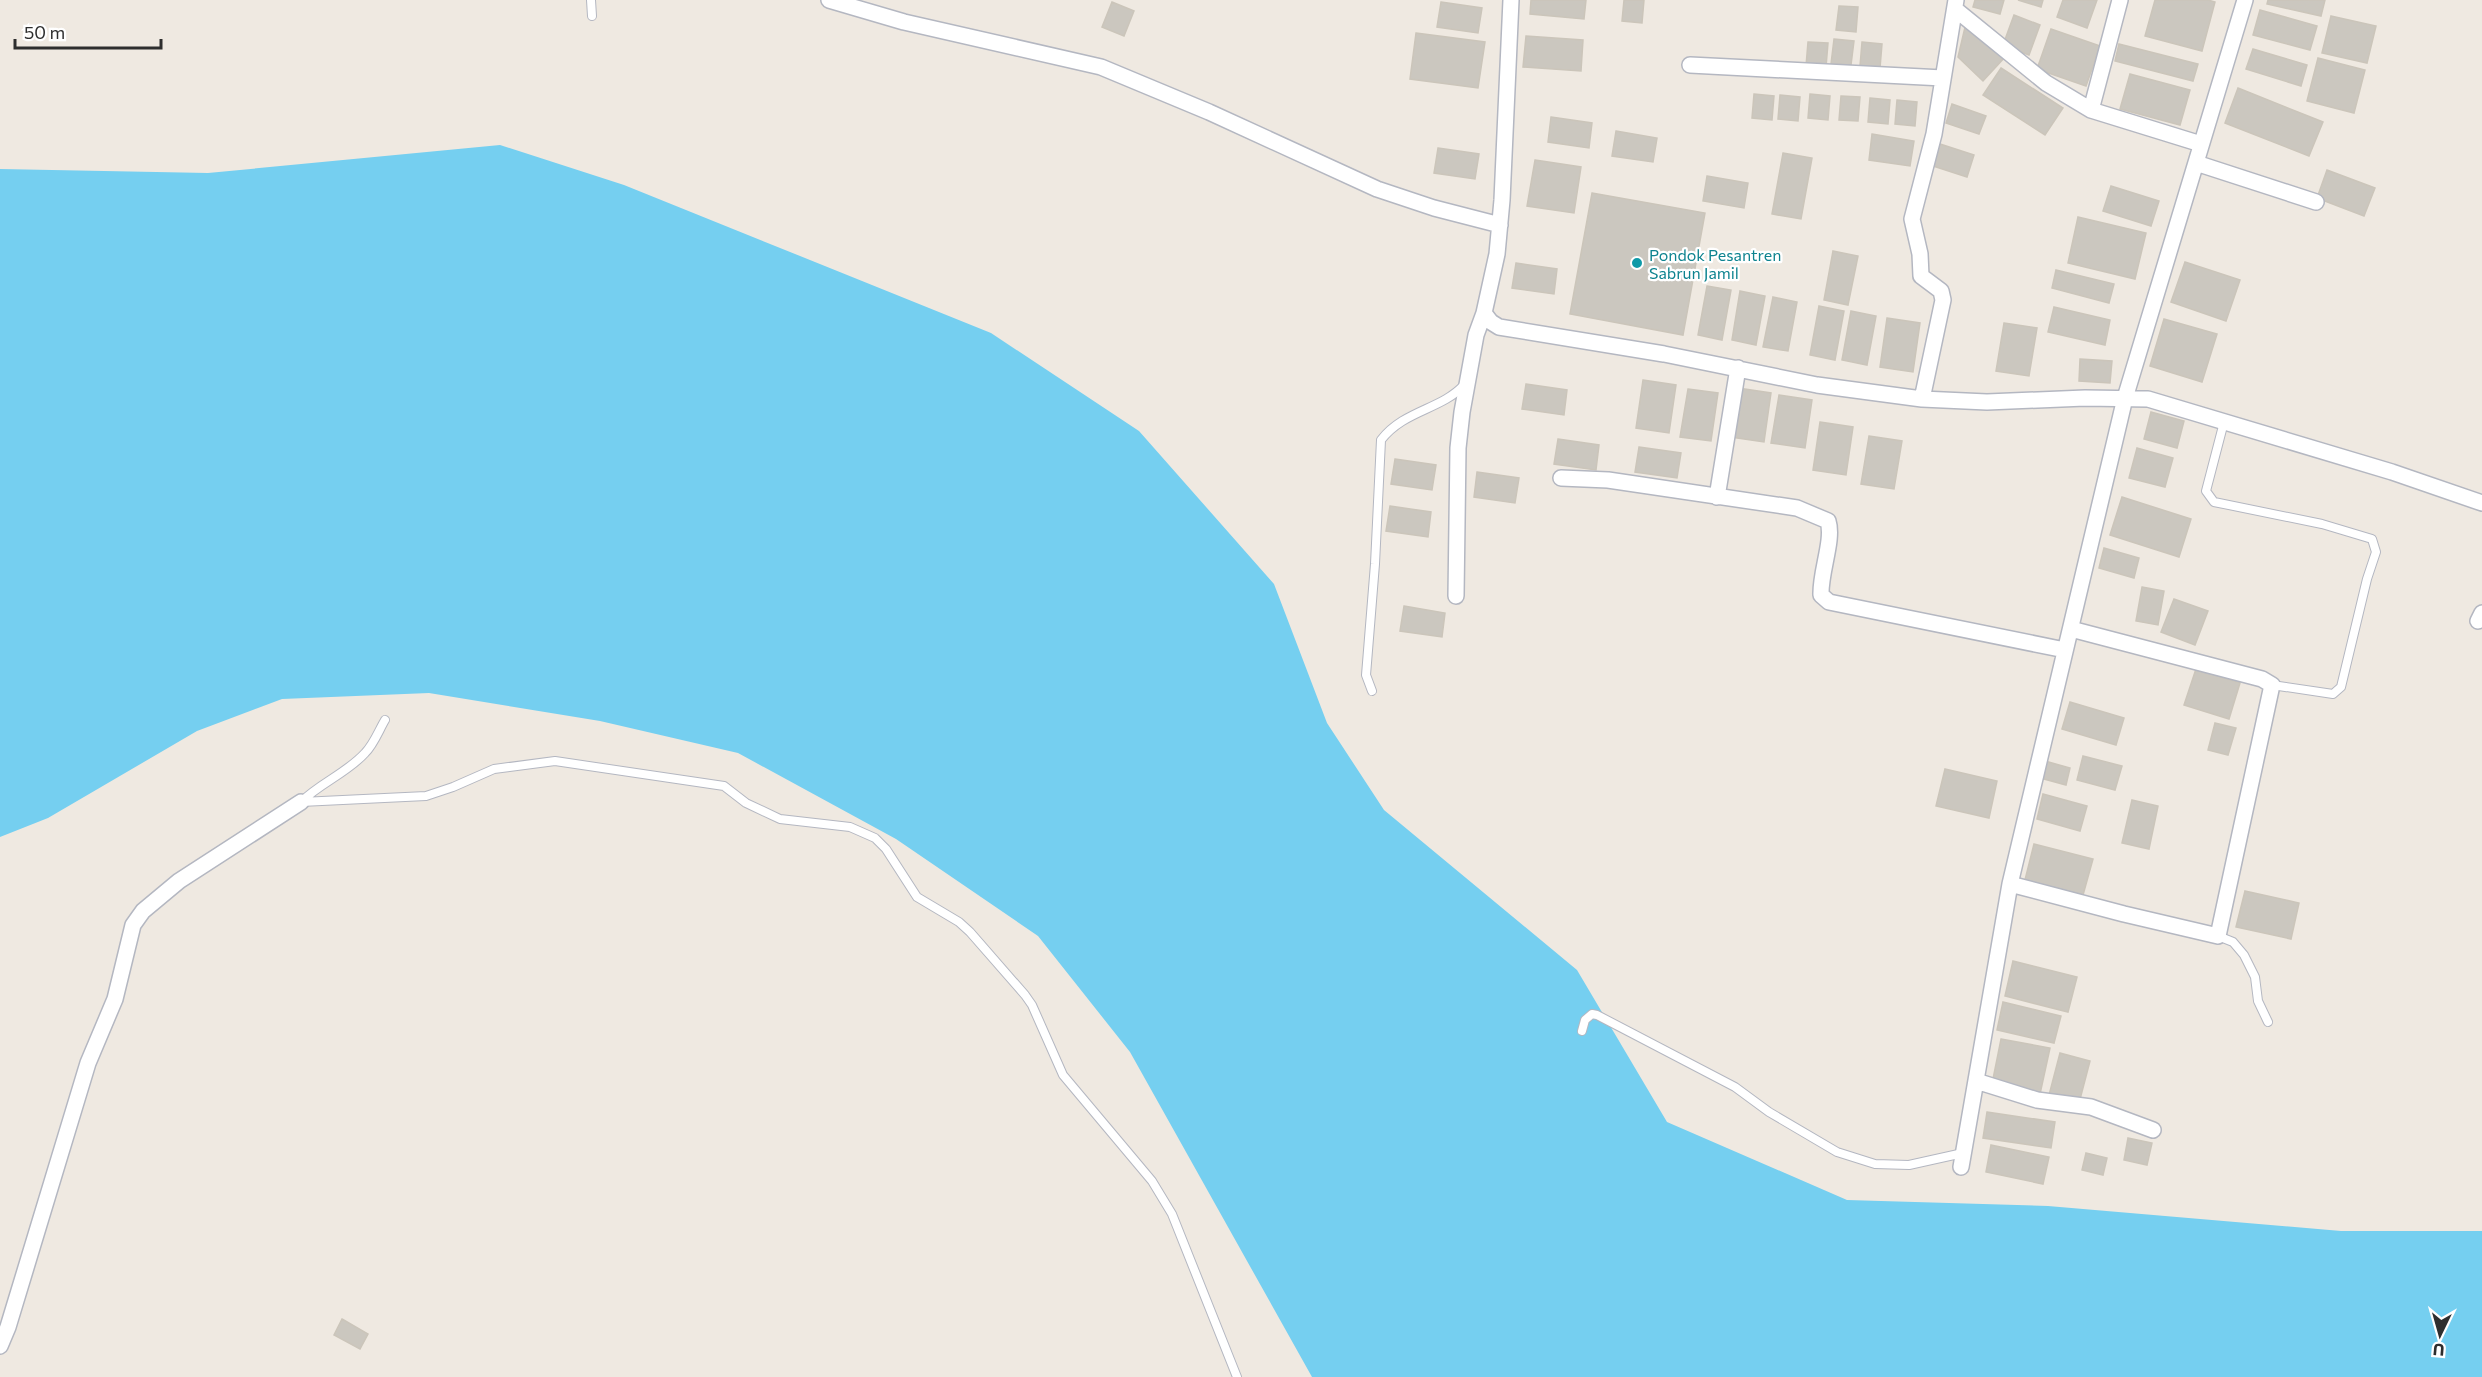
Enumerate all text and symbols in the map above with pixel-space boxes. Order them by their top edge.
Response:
scale bar [15,12,160,50]
text: 50 m [24,21,65,43]
place label: Pondok Pesantren Sabrun Jamil [1649,245,1781,282]
marker: Pondok Pesantren Sabrun Jamil [1630,256,1644,270]
north arrow [2410,1305,2470,1365]
text: U [2432,1340,2445,1360]

